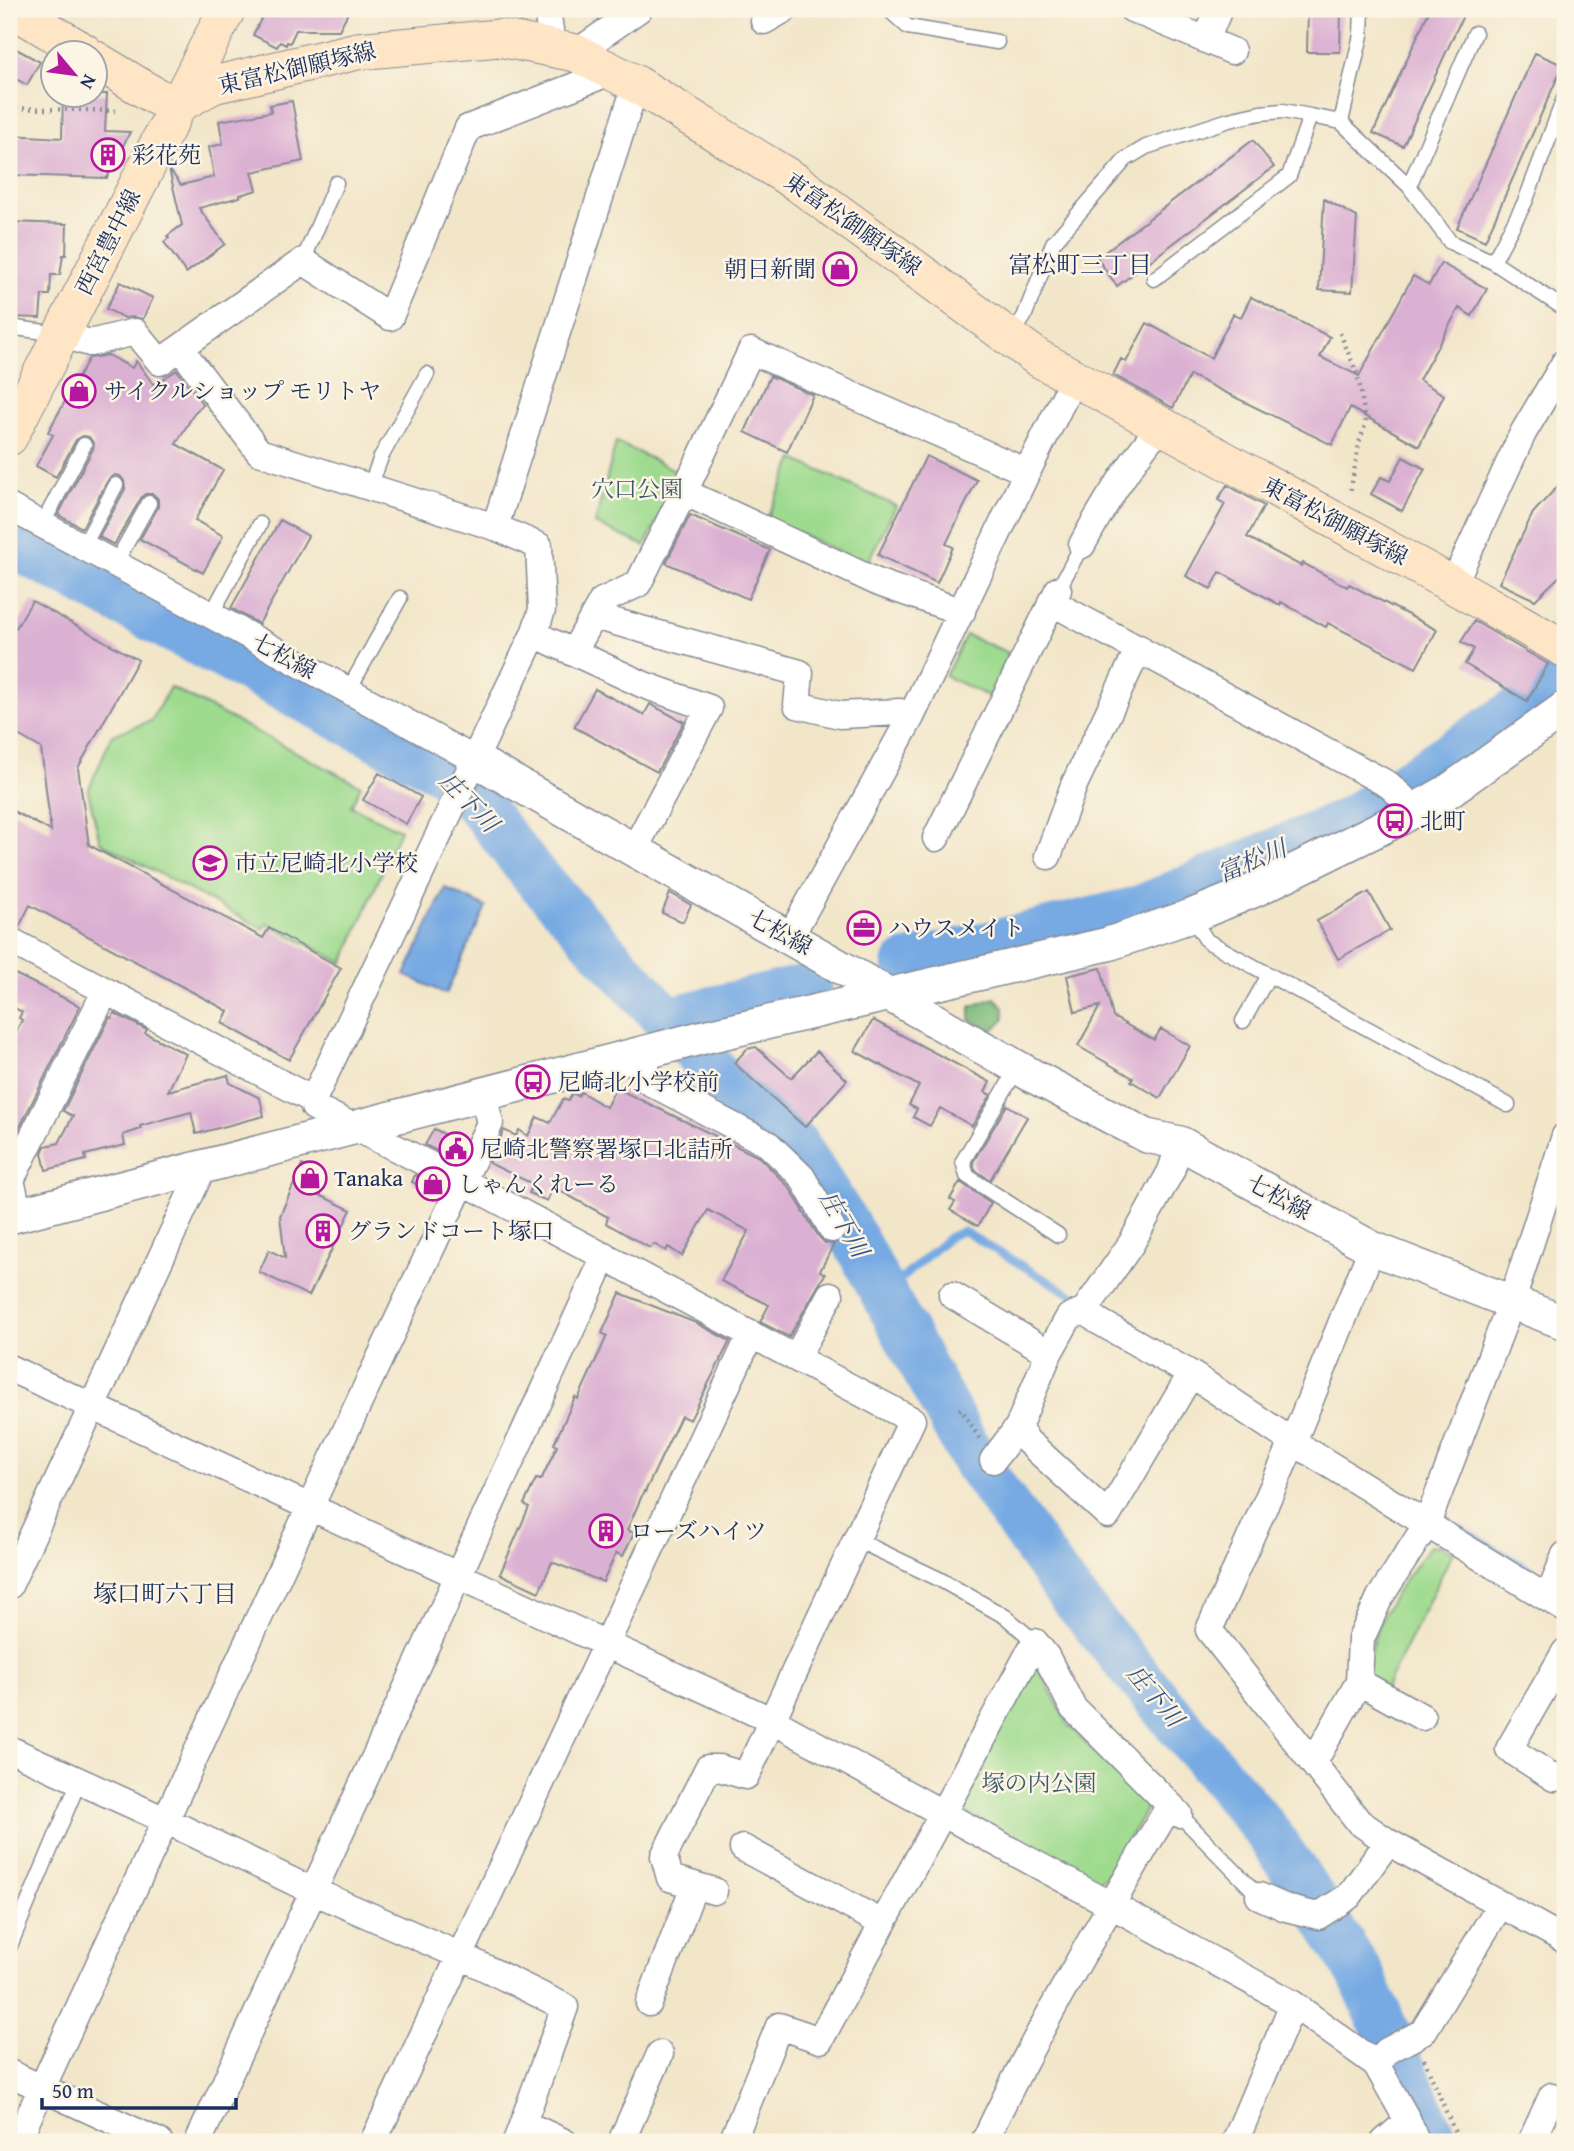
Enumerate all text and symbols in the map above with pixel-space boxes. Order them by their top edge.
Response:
street label: 東富松御願塚線 [215,33,379,102]
north arrow [38,38,108,108]
text: N [73,70,104,95]
building icon: 彩花苑 [89,136,127,174]
place label: 彩花苑 [132,138,201,171]
street label: 東富松御願塚線 [778,164,929,283]
street label: 西宮豊中線 [67,183,148,300]
district label: 富松町三丁目 [1008,247,1152,282]
shop icon: 朝日新聞 [821,250,859,288]
place label: 朝日新聞 [724,252,816,285]
shop icon: サイクルショップ モリトヤ [60,372,98,410]
place label: サイクルショップ モリトヤ [104,374,381,407]
street label: 東富松御願塚線 [1256,468,1414,573]
park label: 穴口公園 [591,472,683,505]
street label: 七松線 [246,624,322,687]
water label: 庄下川 [432,764,509,842]
bus stop icon: 北町 [1376,802,1414,840]
place label: 北町 [1420,804,1466,837]
water label: 富松川 [1212,829,1295,891]
school or university icon: 市立尼崎北小学校 [191,844,229,882]
place label: 市立尼崎北小学校 [234,846,418,879]
street label: 七松線 [742,900,818,963]
office icon: ハウスメイト [845,909,883,947]
place label: ハウスメイト [888,911,1025,944]
bus stop icon: 尼崎北小学校前 [514,1063,552,1101]
place label: 尼崎北小学校前 [558,1065,719,1098]
public building icon: 尼崎北警察署塚口北詰所 [437,1130,475,1168]
place label: 尼崎北警察署塚口北詰所 [480,1132,733,1165]
shop icon: Tanaka [291,1159,329,1197]
place label: Tanaka [334,1161,403,1194]
shop icon: しゃんくれーる [414,1165,452,1203]
street label: 七松線 [1241,1165,1317,1228]
place label: しゃんくれーる [458,1167,619,1200]
water label: 庄下川 [811,1184,879,1266]
building icon: グランドコート塚口 [304,1212,342,1250]
place label: グランドコート塚口 [348,1214,554,1247]
building icon: ローズハイツ [587,1512,625,1550]
place label: ローズハイツ [630,1514,767,1547]
district label: 塚口町六丁目 [93,1576,237,1611]
water label: 庄下川 [1119,1657,1194,1737]
park label: 塚の内公園 [982,1766,1097,1799]
scale bar [42,2067,236,2111]
text: 50 m [52,2075,94,2106]

